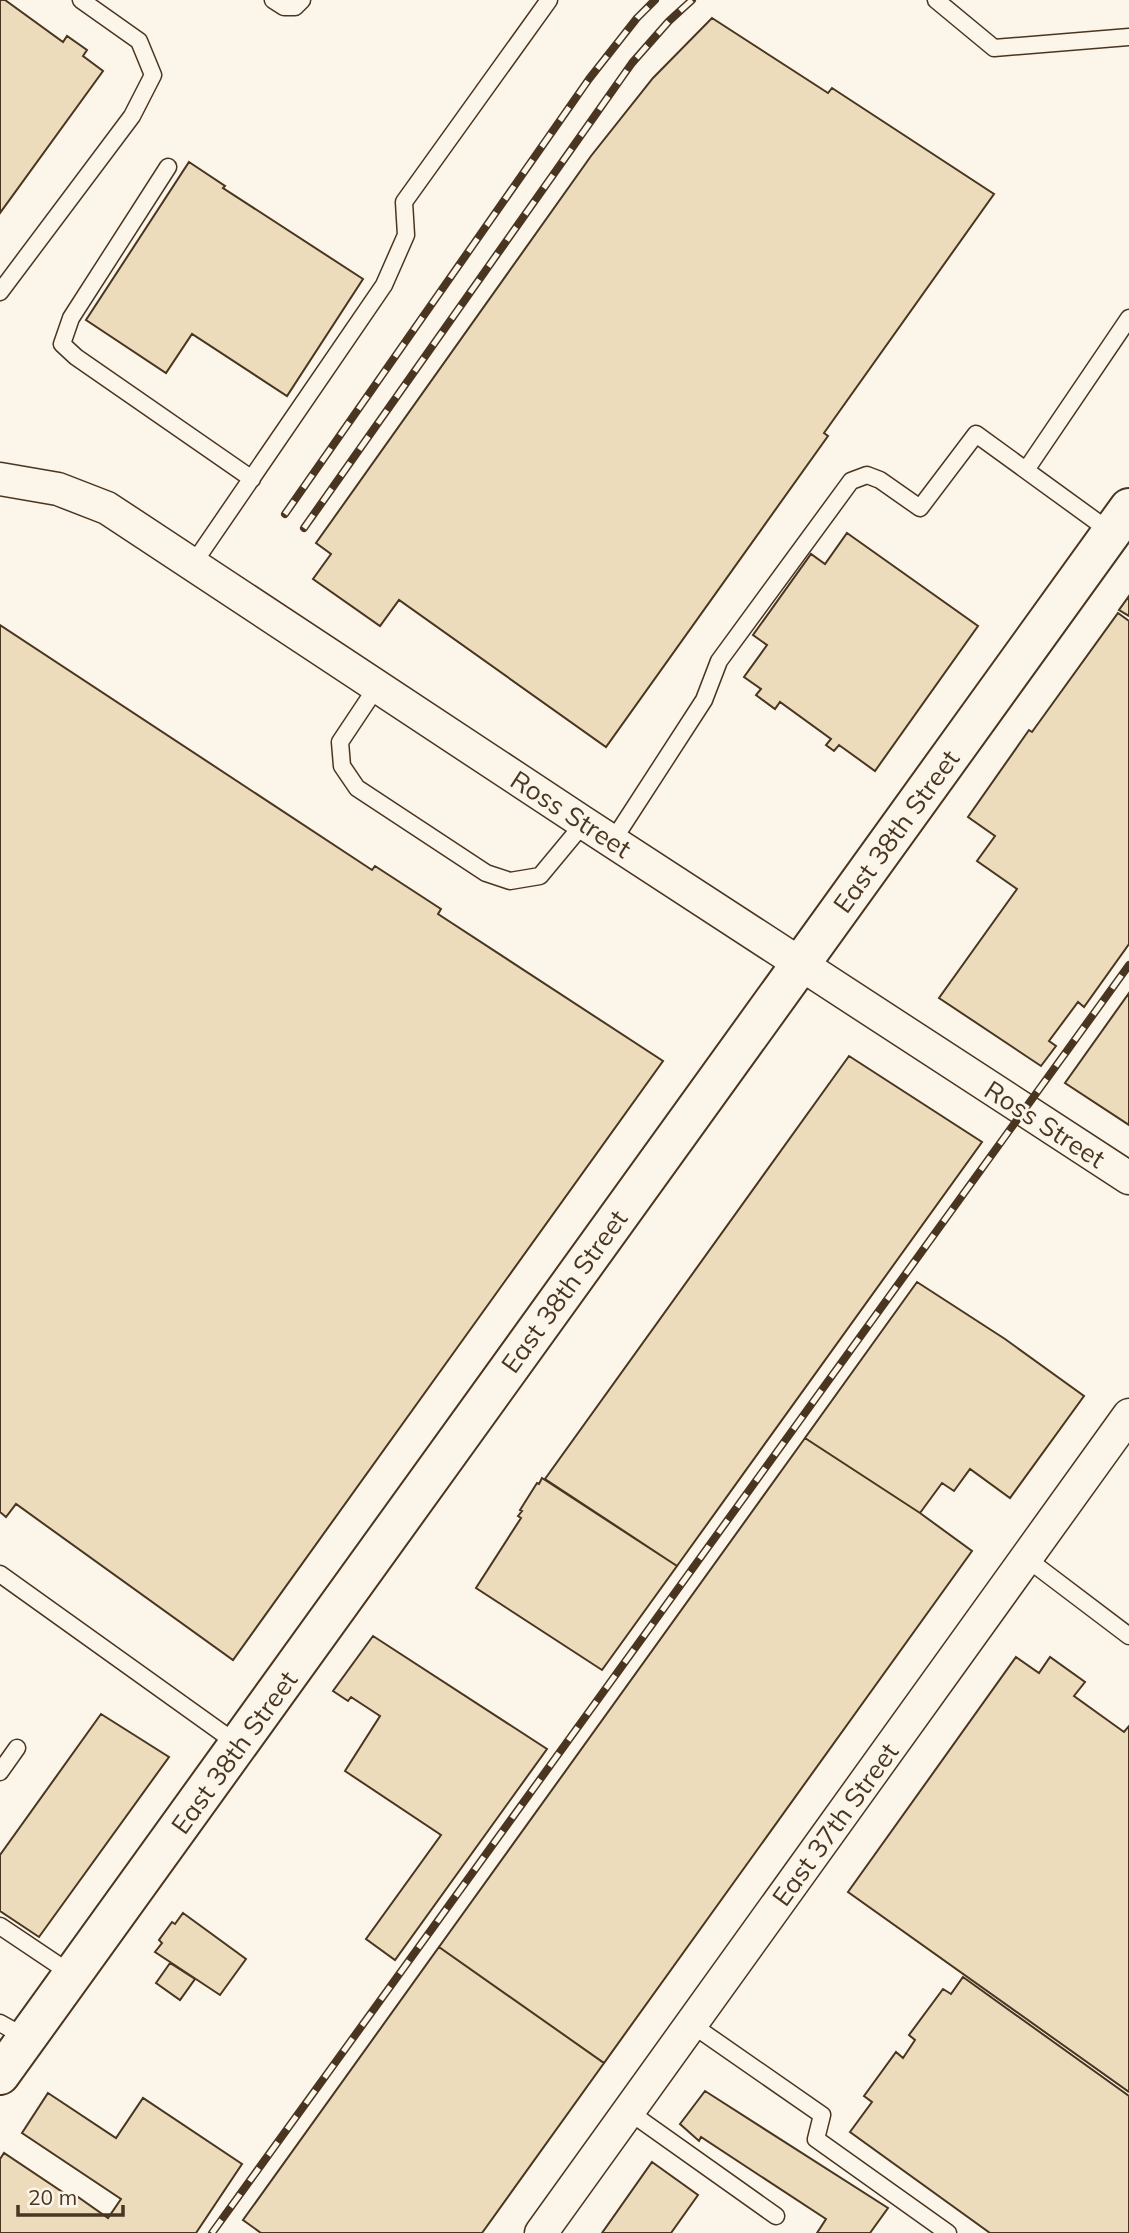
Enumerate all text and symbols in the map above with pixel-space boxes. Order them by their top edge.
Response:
street label: East 38th Street [826,743,966,919]
street label: Ross Street [505,763,637,865]
street label: Ross Street [979,1073,1111,1175]
street label: East 38th Street [494,1203,634,1379]
street label: East 38th Street [164,1664,304,1840]
street label: East 37th Street [765,1736,905,1912]
scale bar [18,2174,122,2218]
text: 20 m [28,2184,77,2210]

